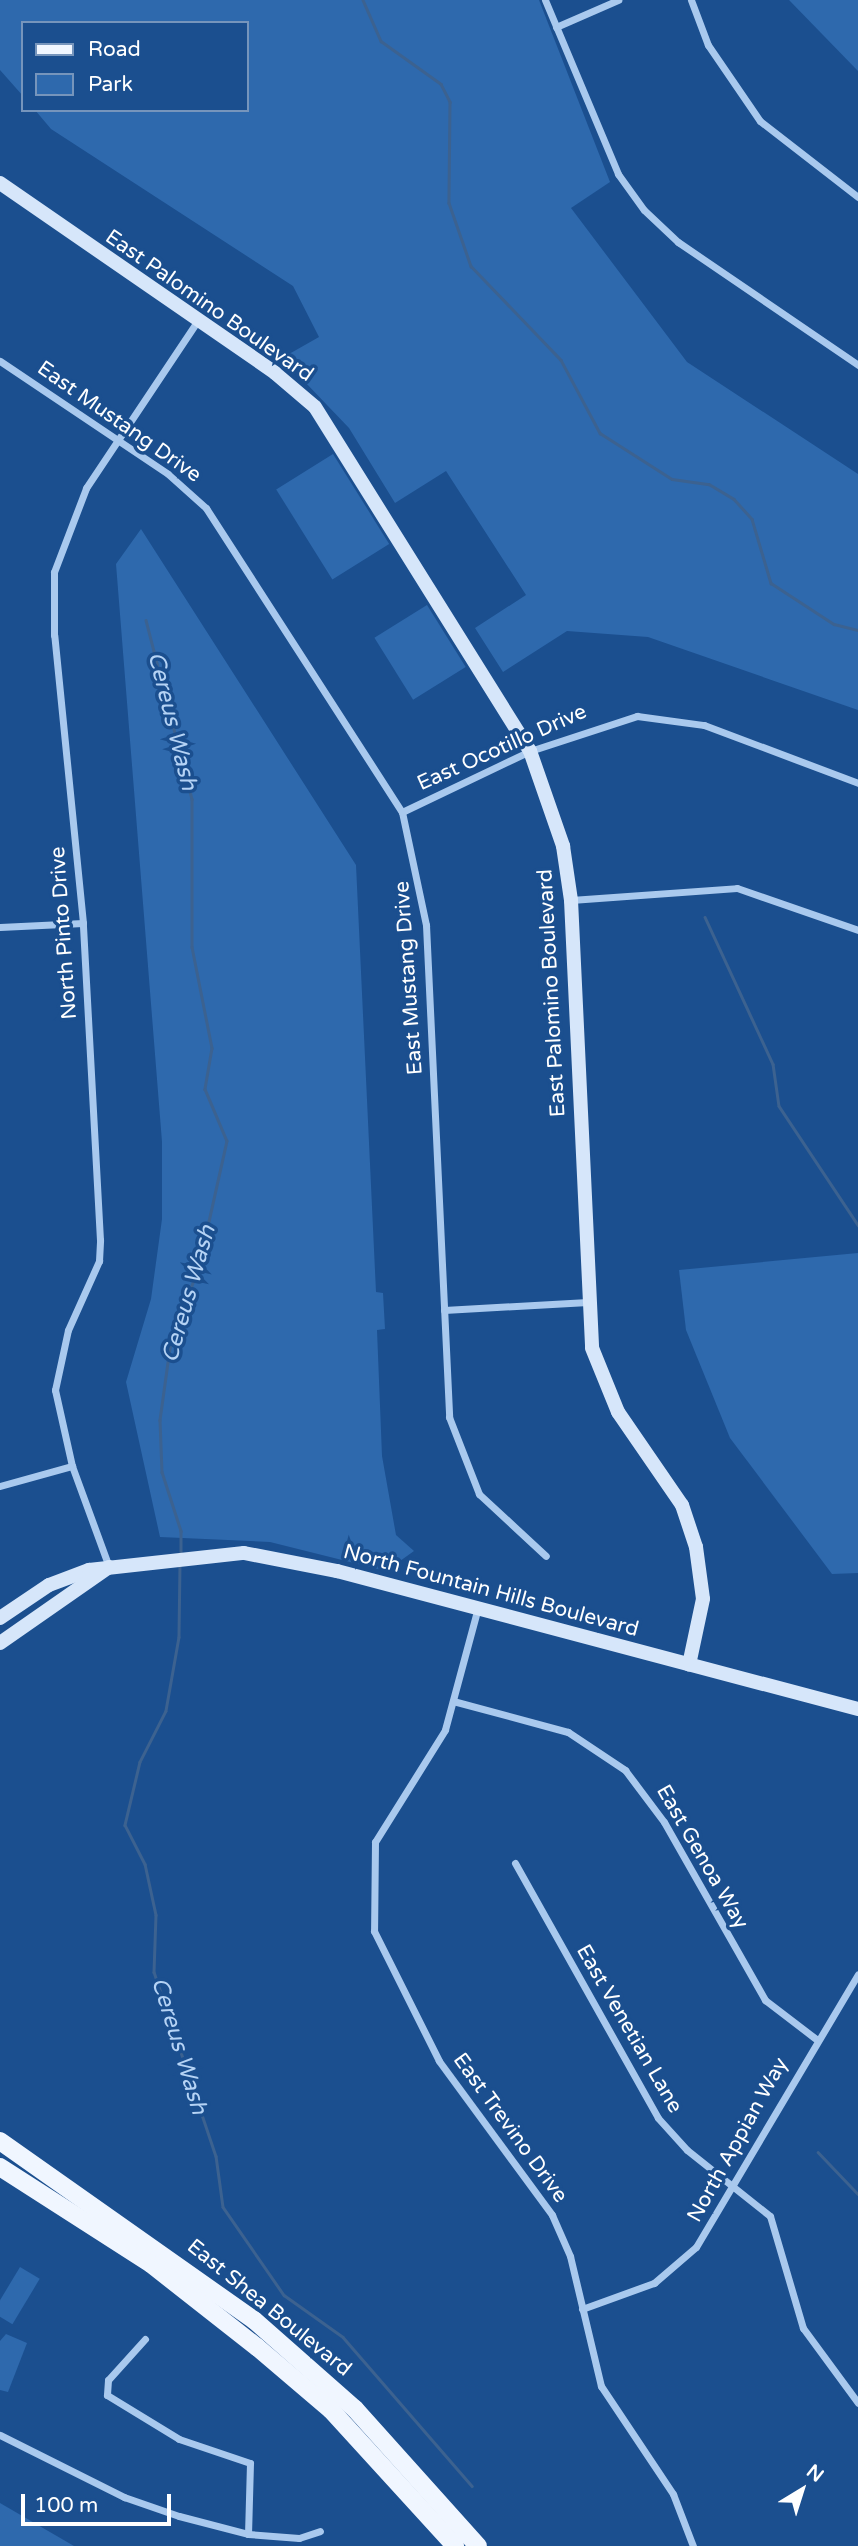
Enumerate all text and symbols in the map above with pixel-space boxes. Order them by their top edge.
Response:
legend [21,21,248,112]
text: Road [88,37,141,62]
text: Park [88,72,133,97]
street label: East Palomino Boulevard [100,224,318,388]
street label: East Mustang Drive [32,356,206,488]
water label: Cereus Wash [142,649,202,793]
street label: East Ocotillo Drive [413,699,591,797]
street label: North Pinto Drive [45,846,83,1020]
street label: East Palomino Boulevard [533,868,571,1118]
street label: East Mustang Drive [390,880,428,1076]
water label: Cereus Wash [156,1222,222,1366]
street label: North Fountain Hills Boulevard [341,1539,641,1643]
street label: East Genoa Way [650,1780,754,1934]
street label: East Venetian Lane [570,1940,688,2118]
water label: Cereus Wash [145,1974,213,2118]
street label: East Trevino Drive [447,2048,573,2208]
street label: North Appian Way [682,2053,794,2227]
street label: East Shea Boulevard [182,2234,356,2382]
north arrow [767,2455,837,2525]
text: N [802,2460,828,2487]
scale bar [24,2480,175,2524]
text: 100 m [34,2493,98,2518]

